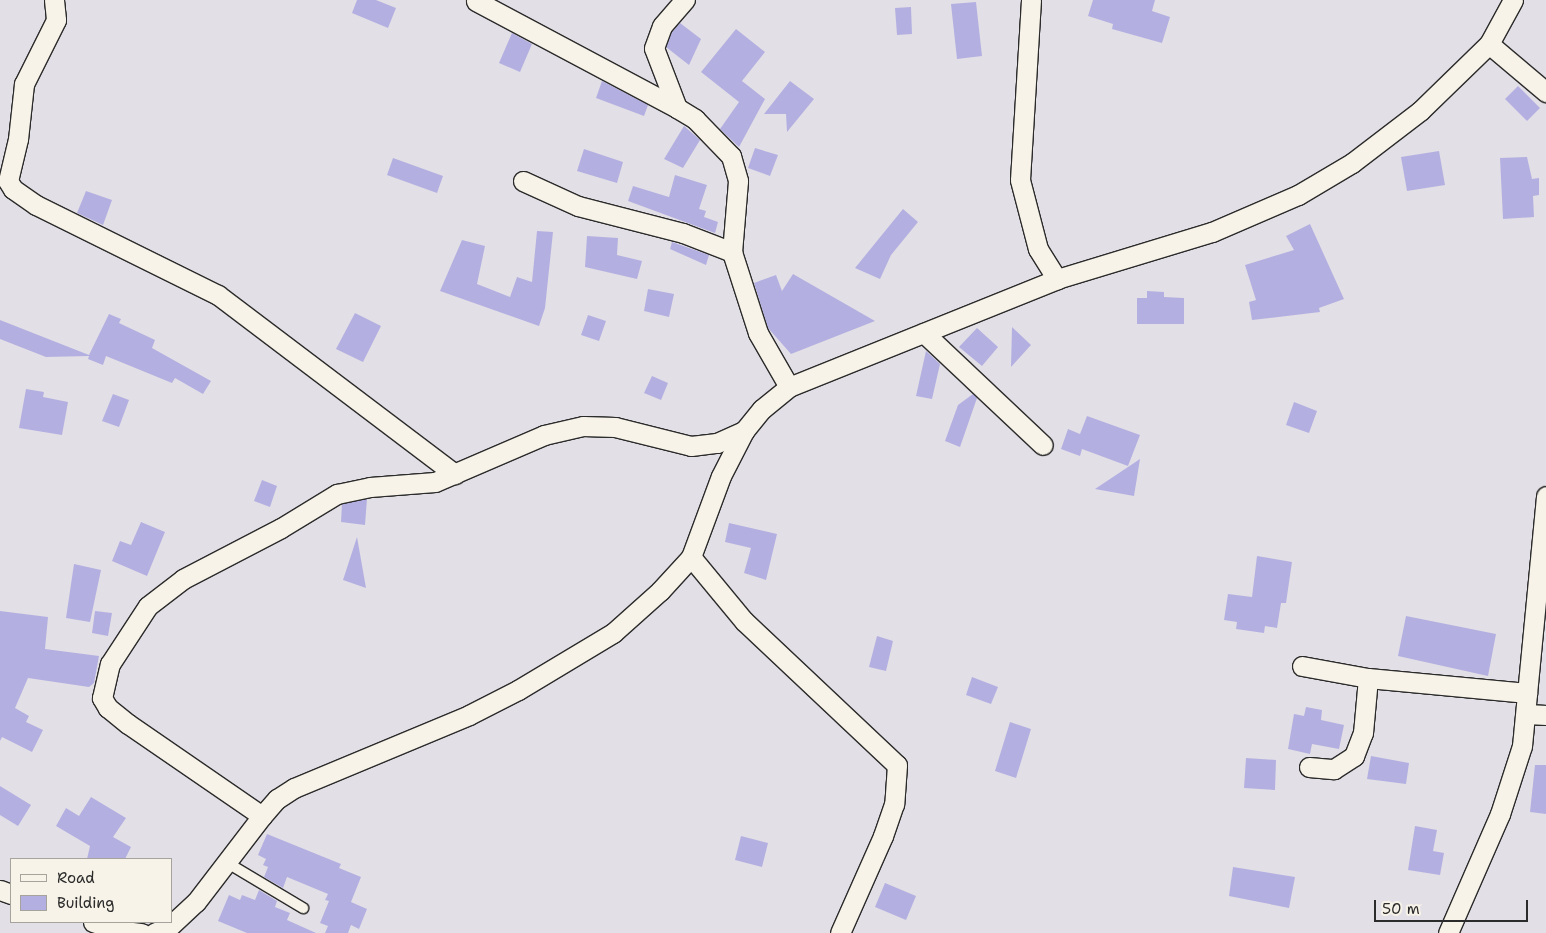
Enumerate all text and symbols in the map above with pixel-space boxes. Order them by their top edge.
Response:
legend [10,858,172,923]
text: Road [57,868,95,888]
scale bar [1376,890,1530,922]
text: Building [57,893,114,913]
text: 50 m [1382,899,1420,919]

